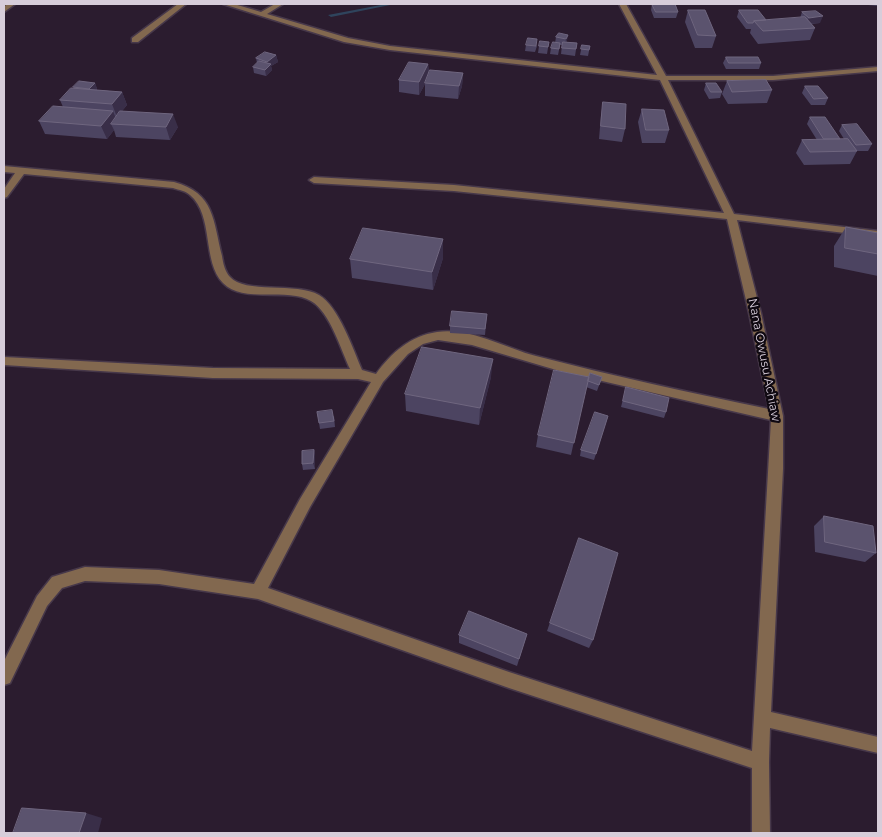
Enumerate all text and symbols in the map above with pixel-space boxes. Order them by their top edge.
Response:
street label: Nana Owusu Achiaw [745,297,783,423]

